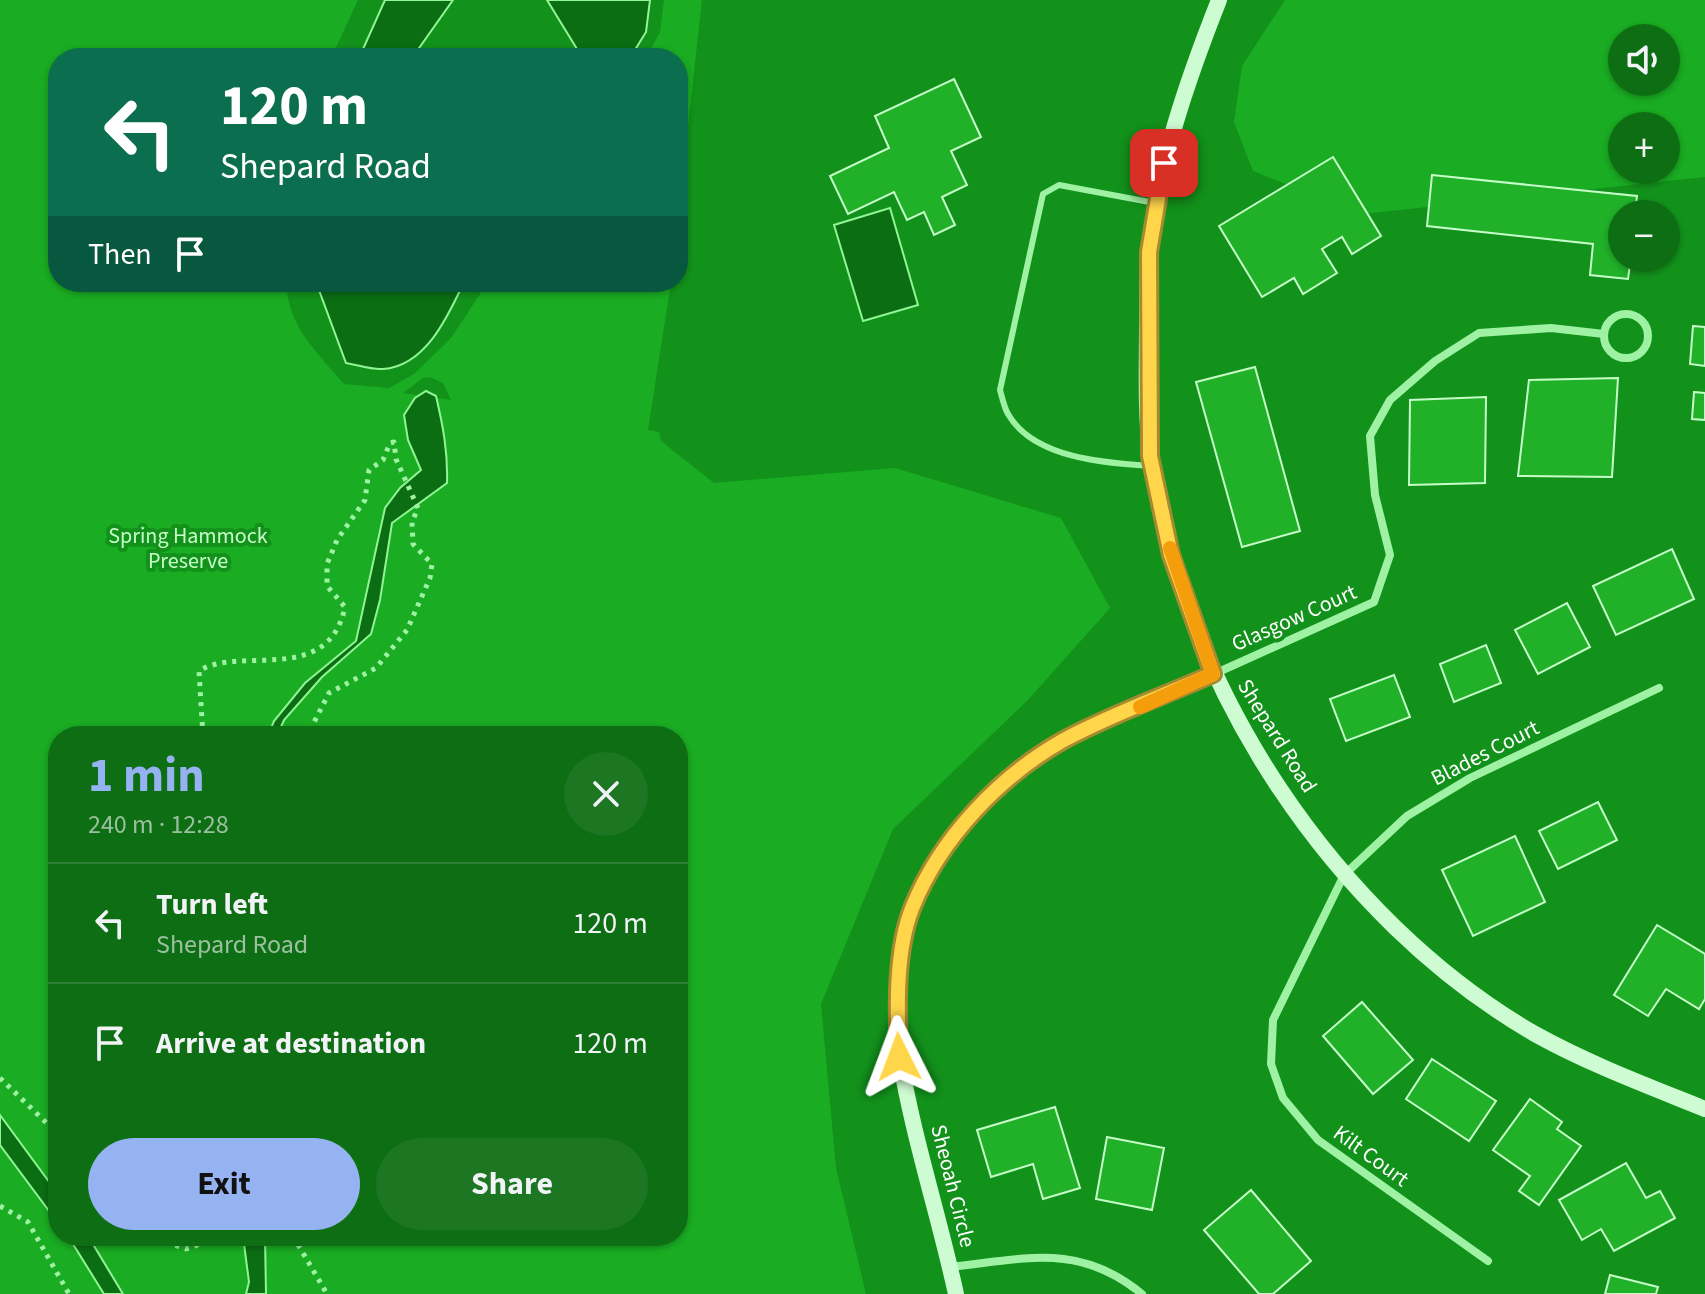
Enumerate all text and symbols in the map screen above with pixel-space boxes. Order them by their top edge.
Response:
map controls [1608,24,1680,272]
button: sound [1608,24,1680,96]
text: 120 m [220,67,368,146]
icon: left [88,80,192,184]
button: + [1608,112,1680,184]
pin [1130,129,1198,197]
text: Shepard Road [220,141,431,192]
icon: arrive [1142,141,1186,185]
button: − [1608,200,1680,272]
icon: arrive [168,232,212,276]
text: Then [88,233,152,276]
park label: Spring Hammock Preserve [108,520,268,577]
street label: Glasgow Court [1226,576,1362,660]
street label: Shepard Road [1229,673,1325,799]
street label: Blades Court [1425,712,1545,794]
text: 1 min [88,742,205,810]
button: close [564,752,648,836]
text: 240 m · 12:28 [88,806,229,843]
text: Turn left [156,883,268,926]
icon: left [88,901,132,945]
text: 120 m [572,902,648,945]
text: Shepard Road [156,926,308,963]
position arrow [857,1015,941,1099]
icon: arrive [88,1021,132,1065]
text: Arrive at destination [156,1022,426,1065]
text: 120 m [572,1022,648,1065]
street label: Kilt Court [1326,1117,1416,1195]
street label: Sheoah Circle [922,1121,984,1251]
button: Exit [88,1138,360,1230]
button: Share [376,1138,648,1230]

